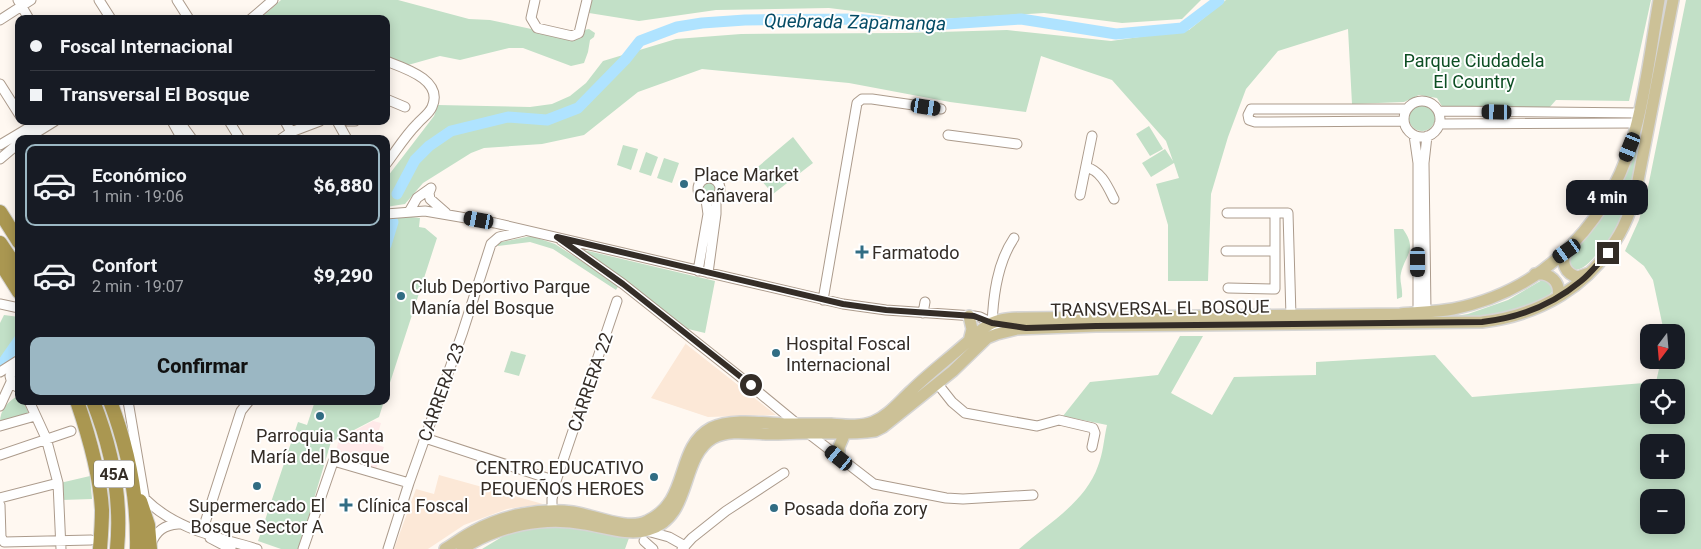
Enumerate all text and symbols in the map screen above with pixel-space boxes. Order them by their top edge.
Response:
water label: Quebrada Zapamanga [764,9,946,35]
text: Foscal Internacional [60,35,233,58]
park label: Parque Ciudadela El Country [1404,50,1544,92]
text: Transversal El Bosque [60,83,249,106]
car [910,97,941,117]
car [1481,104,1512,120]
car [1617,130,1642,164]
icon: car [32,163,77,208]
text: Económico [92,164,187,187]
place label: Place Market Cañaveral [694,164,799,206]
text: $6,880 [313,174,373,197]
marker: Place Market Cañaveral [678,178,690,190]
callout: 4 min [1567,180,1649,216]
text: 1 min · 19:06 [92,187,184,206]
text: 4 min [1587,188,1627,207]
car [462,210,495,230]
car [1550,236,1583,266]
place label: Farmatodo [872,242,960,263]
route end [1597,242,1619,264]
marker: Farmatodo [856,246,868,258]
car [1410,247,1425,277]
icon: car [32,253,77,298]
text: Confort [92,254,157,277]
text: $9,290 [313,264,373,287]
place label: Club Deportivo Parque Manía del Bosque [411,276,590,318]
text: 2 min · 19:07 [92,277,184,296]
marker: Club Deportivo Parque Manía del Bosque [395,290,407,302]
street label: TRANSVERSAL EL BOSQUE [1050,296,1270,320]
north arrow [1640,324,1685,369]
map controls [1640,324,1685,534]
street label: CARRERA 22 [563,330,617,434]
place label: Hospital Foscal Internacional [786,333,910,375]
button: Confirmar [30,337,375,395]
street label: CARRERA 23 [413,340,469,444]
marker: Hospital Foscal Internacional [770,347,782,359]
route start [740,374,762,396]
button: locate [1640,379,1685,424]
marker: Parroquia Santa María del Bosque [314,410,326,422]
place label: Parroquia Santa María del Bosque [250,425,390,467]
button: + [1640,434,1685,479]
car [822,443,855,473]
place label: CENTRO EDUCATIVO PEQUEÑOS HEROES [475,457,644,499]
road number: 45A [94,460,134,488]
marker: CENTRO EDUCATIVO PEQUEÑOS HEROES [648,471,660,483]
marker: Supermercado El Bosque Sector A [251,480,263,492]
button: − [1640,489,1685,534]
place label: Supermercado El Bosque Sector A [189,495,325,537]
place label: Clínica Foscal [357,495,468,516]
marker: Clínica Foscal [339,498,353,512]
place label: Posada doña zory [784,498,928,519]
marker: Posada doña zory [768,502,780,514]

